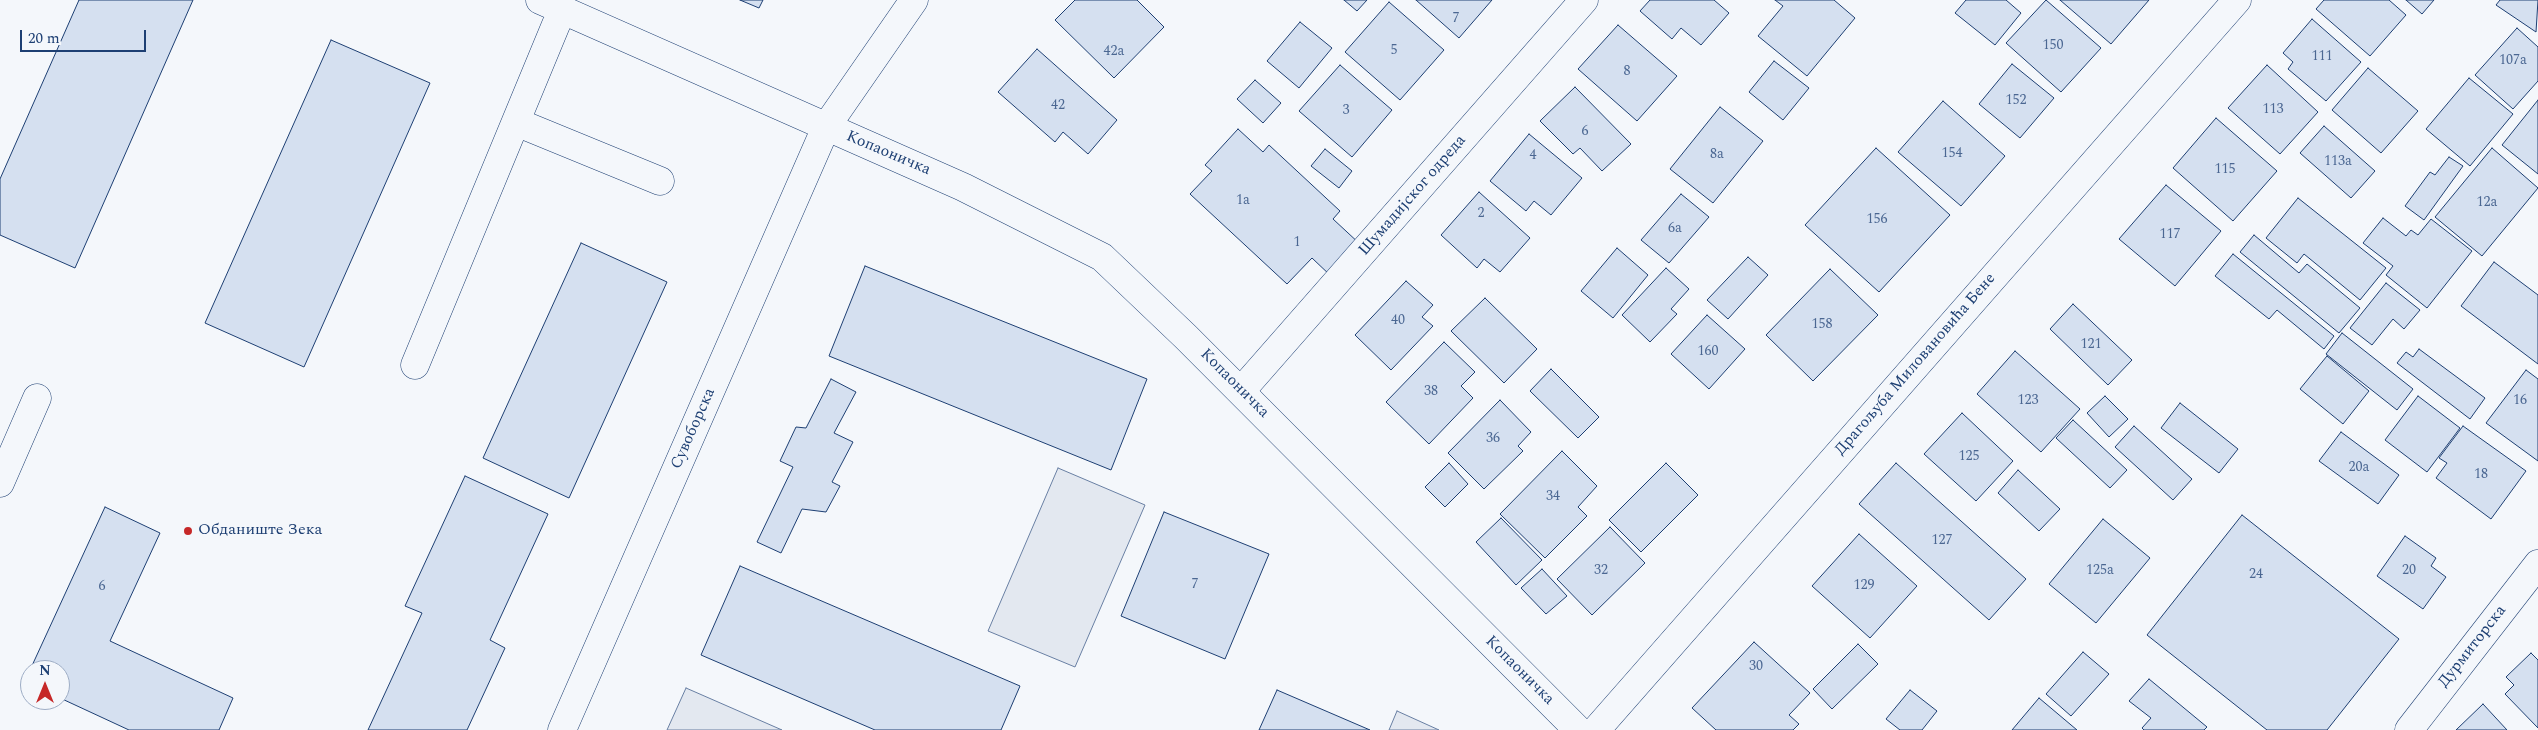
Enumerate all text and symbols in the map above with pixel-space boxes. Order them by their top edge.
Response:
house number: 7 [1453,11,1459,27]
scale bar [22,20,149,52]
text: 20 m [28,27,60,50]
house number: 150 [2043,38,2063,54]
house number: 5 [1391,43,1397,59]
house number: 42a [1104,44,1124,60]
house number: 111 [2312,49,2332,65]
house number: 107a [2499,53,2527,69]
house number: 8 [1624,64,1630,80]
house number: 152 [2006,93,2026,109]
house number: 42 [1051,98,1065,114]
house number: 113 [2263,102,2283,118]
house number: 3 [1343,103,1349,119]
house number: 6 [1582,124,1588,140]
street label: Копаоничка [843,128,933,180]
street label: Шумадијског одреда [1355,132,1471,260]
house number: 154 [1942,146,1962,162]
house number: 8a [1710,147,1724,163]
house number: 4 [1530,148,1536,164]
house number: 113a [2324,154,2352,170]
house number: 115 [2215,162,2235,178]
house number: 1a [1236,193,1250,209]
house number: 12a [2477,195,2497,211]
house number: 2 [1478,206,1484,222]
house number: 156 [1867,212,1887,228]
house number: 6a [1668,221,1682,237]
house number: 117 [2160,227,2180,243]
house number: 1 [1294,235,1300,251]
street label: Драгољуба Миловановића Бене [1832,270,2000,460]
house number: 40 [1391,313,1405,329]
house number: 158 [1812,317,1832,333]
house number: 121 [2081,337,2101,353]
house number: 160 [1698,344,1718,360]
street label: Копаоничка [1195,345,1273,423]
house number: 38 [1424,384,1438,400]
street label: Сувоборска [668,385,720,473]
house number: 123 [2018,393,2038,409]
house number: 16 [2513,393,2527,409]
house number: 36 [1486,431,1500,447]
house number: 125 [1959,449,1979,465]
house number: 20a [2349,460,2369,476]
house number: 18 [2474,467,2488,483]
house number: 34 [1546,489,1560,505]
place label: Обданиште Зека [198,521,322,541]
marker: Обданиште Зека [182,525,194,537]
house number: 127 [1932,533,1952,549]
house number: 32 [1594,563,1608,579]
house number: 125a [2086,563,2114,579]
house number: 20 [2402,563,2416,579]
house number: 24 [2249,567,2263,583]
house number: 7 [1192,577,1198,593]
house number: 129 [1854,578,1874,594]
house number: 6 [99,579,105,595]
street label: Дурмиторска [2435,602,2511,692]
street label: Копаоничка [1480,632,1558,710]
house number: 30 [1749,659,1763,675]
north arrow [20,660,70,710]
text: N [39,660,51,681]

